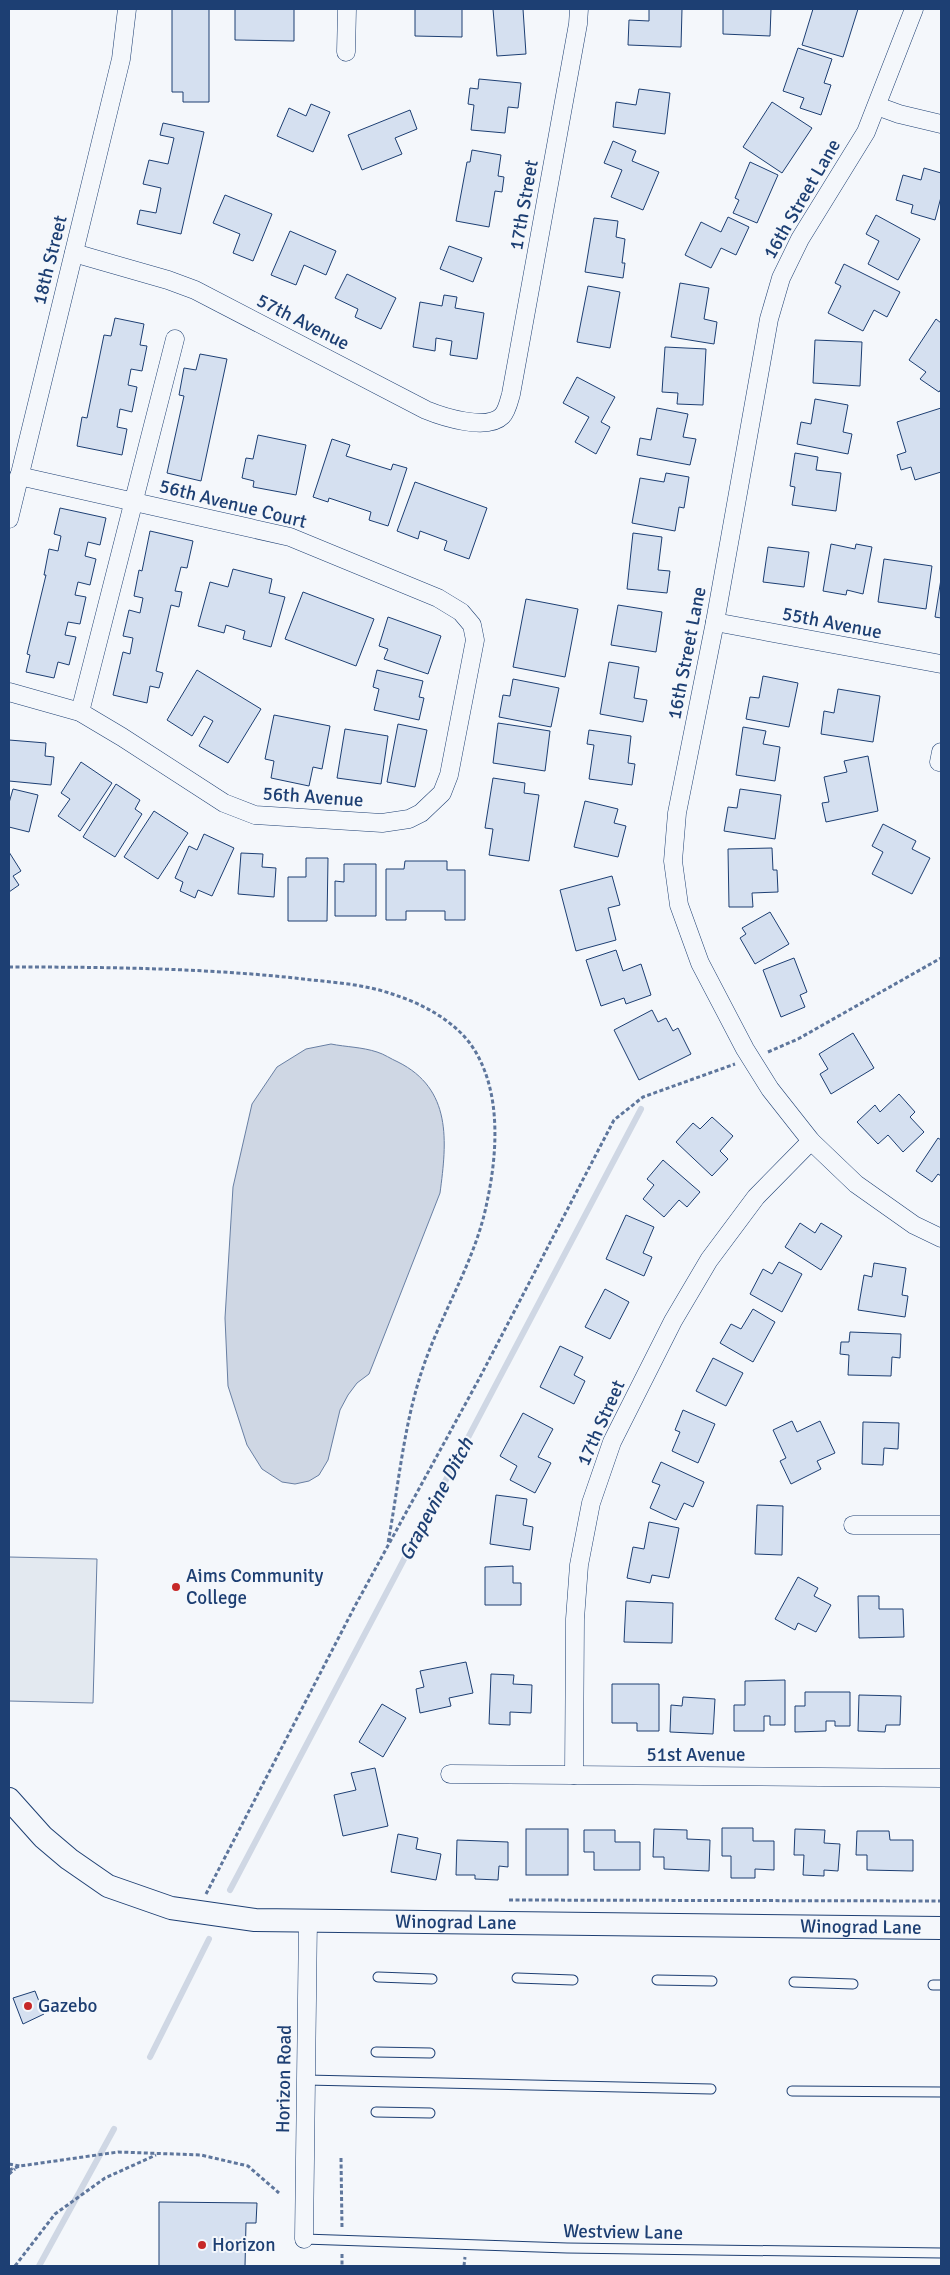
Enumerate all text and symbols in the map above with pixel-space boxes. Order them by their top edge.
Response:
street label: 16th Street Lane [758,135,846,263]
street label: 17th Street [504,158,544,252]
street label: 18th Street [27,213,73,307]
street label: 57th Avenue [252,288,354,356]
street label: 56th Avenue Court [157,474,309,534]
street label: 16th Street Lane [662,585,712,721]
street label: 55th Avenue [780,602,884,644]
street label: 56th Avenue [262,782,364,812]
street label: 17th Street [571,1376,631,1470]
water label: Grapevine Ditch [393,1432,479,1565]
place label: Aims Community College [186,1564,323,1610]
marker: Aims Community College [170,1581,182,1593]
street label: 51st Avenue [646,1743,746,1767]
street label: Winograd Lane [395,1910,517,1935]
street label: Winograd Lane [800,1914,922,1940]
place label: Gazebo [38,1994,98,2018]
marker: Gazebo [22,2000,34,2012]
street label: Horizon Road [271,2025,297,2133]
street label: Westview Lane [563,2219,683,2245]
place label: Horizon [212,2233,276,2257]
marker: Horizon [196,2239,208,2251]

